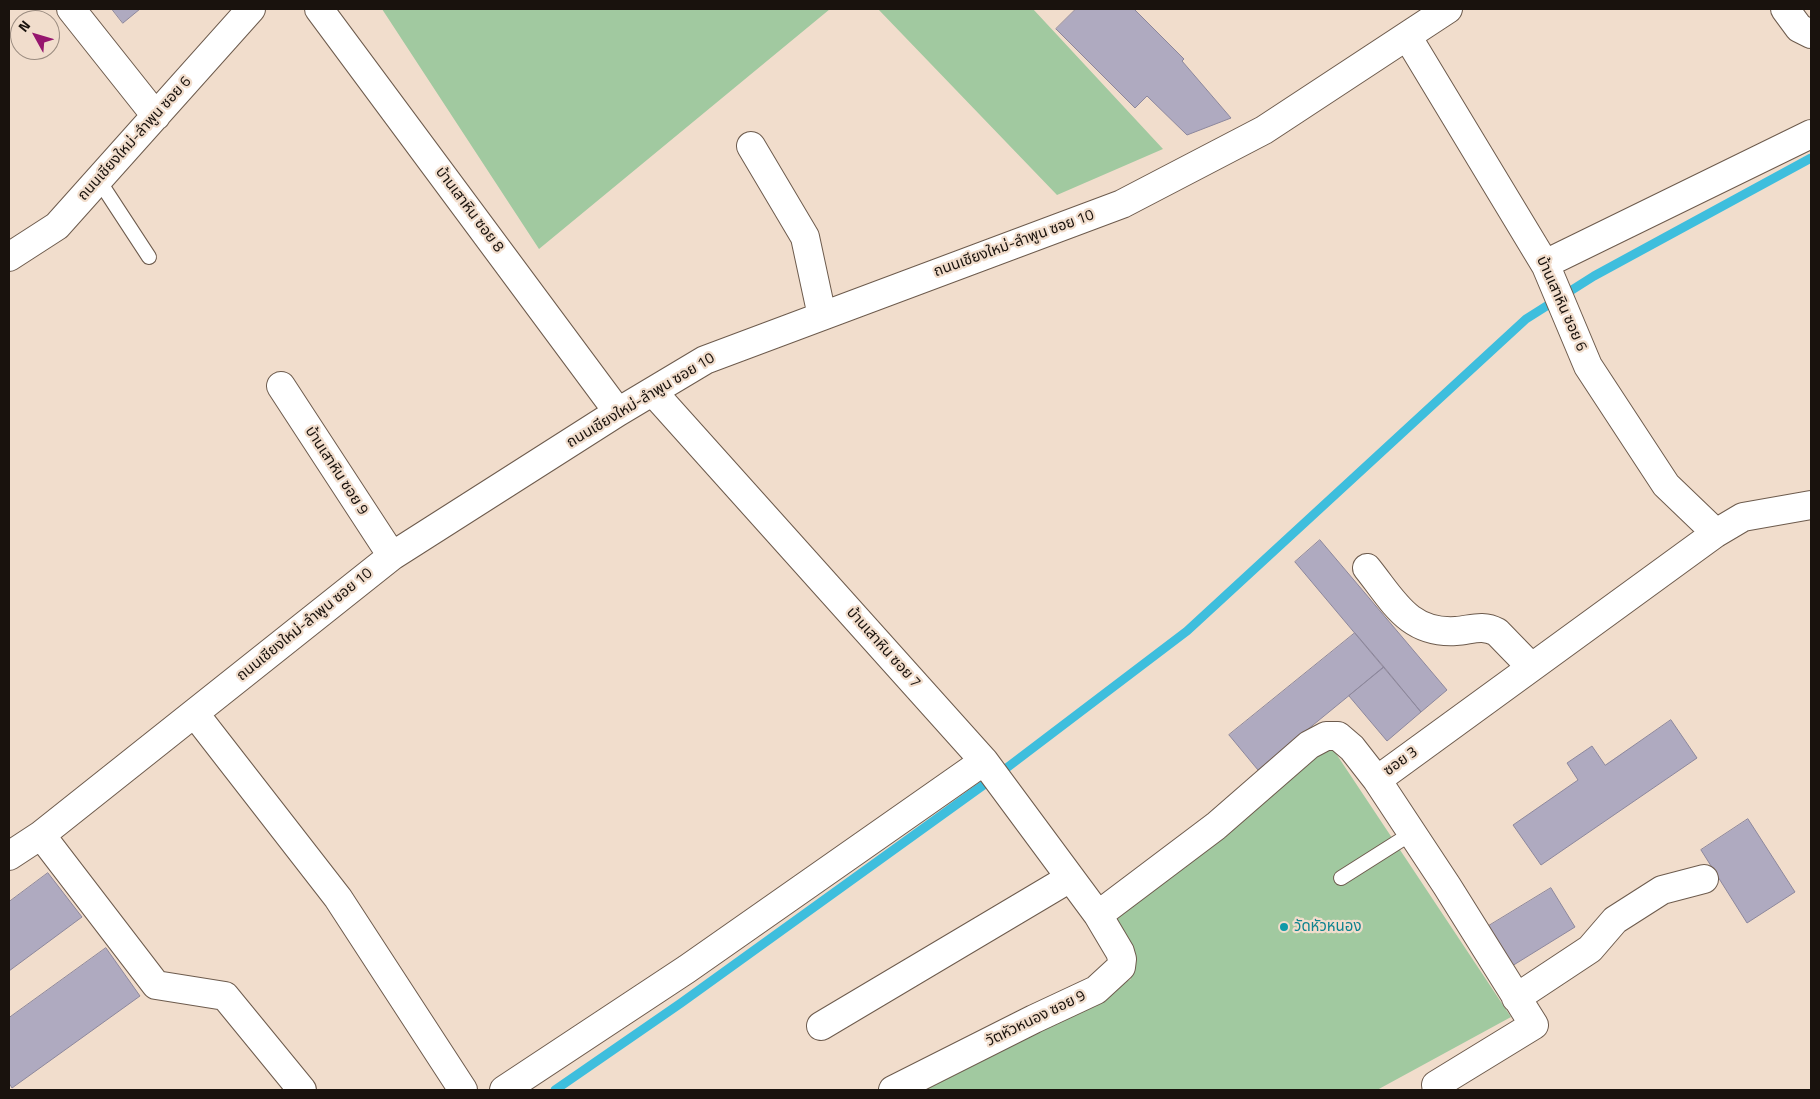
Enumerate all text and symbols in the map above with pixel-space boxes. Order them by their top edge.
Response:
north arrow [10,10,60,60]
text: N [13,16,35,36]
street label: ถนนเชียงใหม่-ลำพูน ซอย 6 [74,73,196,205]
street label: บ้านเสาหิน ซอย 8 [431,164,507,256]
street label: ถนนเชียงใหม่-ลำพูน ซอย 10 [931,207,1097,281]
street label: บ้านเสาหิน ซอย 6 [1532,254,1590,354]
street label: ถนนเชียงใหม่-ลำพูน ซอย 10 [564,350,718,452]
street label: บ้านเสาหิน ซอย 9 [301,423,371,519]
street label: ถนนเชียงใหม่-ลำพูน ซอย 10 [234,565,376,685]
street label: บ้านเสาหิน ซอย 7 [842,604,924,692]
street label: ซอย 3 [1381,744,1421,780]
place label: วัดหัวหนอง [1294,918,1361,936]
marker: วัดหัวหนอง [1278,921,1290,933]
street label: วัตหัวหนอง ซอย 9 [983,987,1089,1051]

